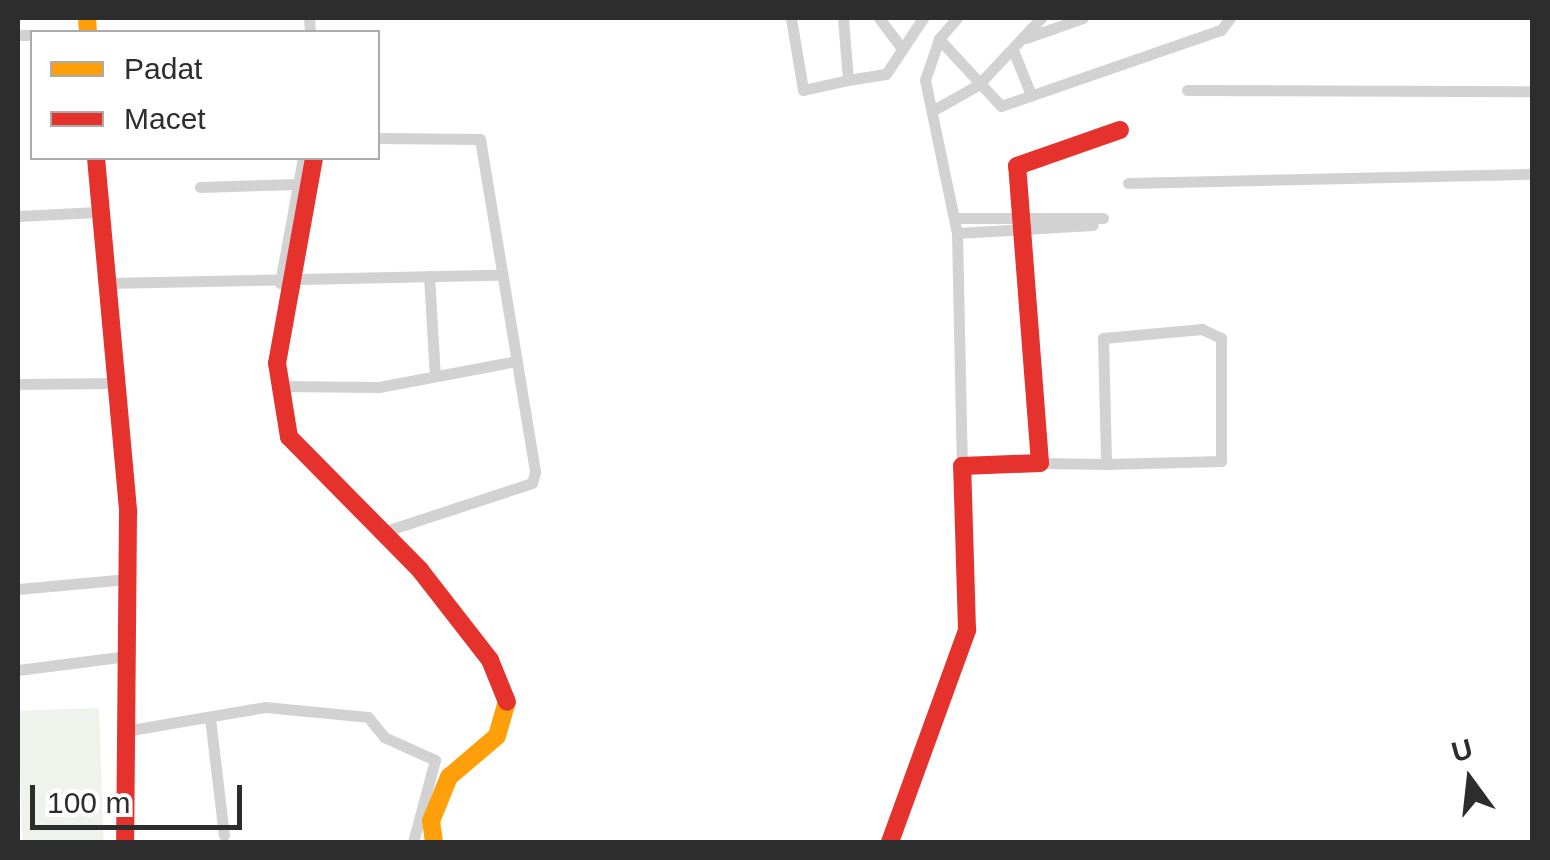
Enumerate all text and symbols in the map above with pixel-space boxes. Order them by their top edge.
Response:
legend [30,30,380,160]
text: Padat [124,52,202,85]
text: Macet [124,102,206,135]
north arrow [1420,730,1520,830]
text: U [1448,733,1476,768]
scale bar [35,765,248,827]
text: 100 m [47,786,130,819]

